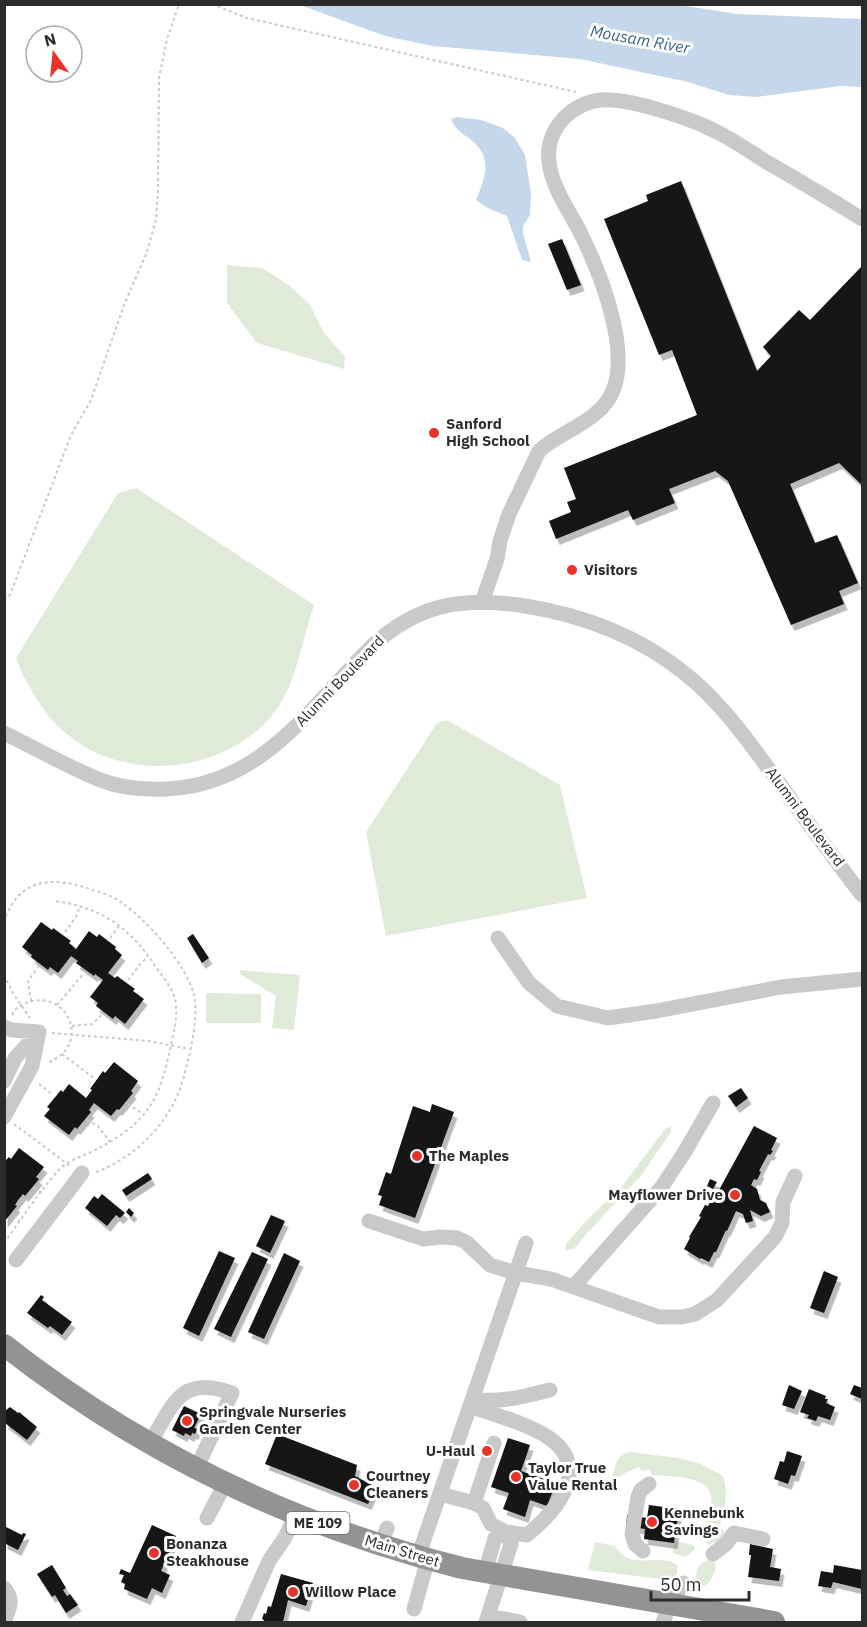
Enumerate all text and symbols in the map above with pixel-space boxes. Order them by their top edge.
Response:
water label: Mousam River [589,20,692,58]
north arrow [24,24,84,84]
text: N [42,28,58,51]
place label: Sanford High School [446,414,530,450]
marker: Sanford High School [427,426,441,440]
place label: Visitors [584,560,638,579]
marker: Visitors [565,563,579,577]
street label: Alumni Boulevard [291,631,388,730]
street label: Alumni Boulevard [762,763,849,870]
place label: The Maples [429,1146,510,1165]
marker: The Maples [410,1149,424,1163]
place label: Mayflower Drive [608,1185,723,1204]
marker: Mayflower Drive [728,1188,742,1202]
place label: Springvale Nurseries Garden Center [199,1402,347,1438]
marker: Springvale Nurseries Garden Center [180,1414,194,1428]
place label: U-Haul [426,1441,475,1460]
marker: U-Haul [480,1444,494,1458]
place label: Taylor True Value Rental [528,1458,618,1494]
place label: Courtney Cleaners [366,1466,430,1502]
marker: Taylor True Value Rental [509,1470,523,1484]
marker: Courtney Cleaners [347,1478,361,1492]
place label: Kennebunk Savings [664,1503,745,1539]
road number: ME 109 [286,1512,350,1534]
marker: Kennebunk Savings [645,1515,659,1529]
street label: Main Street [362,1530,442,1571]
place label: Bonanza Steakhouse [166,1534,249,1570]
marker: Bonanza Steakhouse [147,1546,161,1560]
scale bar [651,1564,748,1602]
text: 50 m [660,1573,702,1596]
place label: Willow Place [305,1582,396,1601]
marker: Willow Place [286,1585,300,1599]

